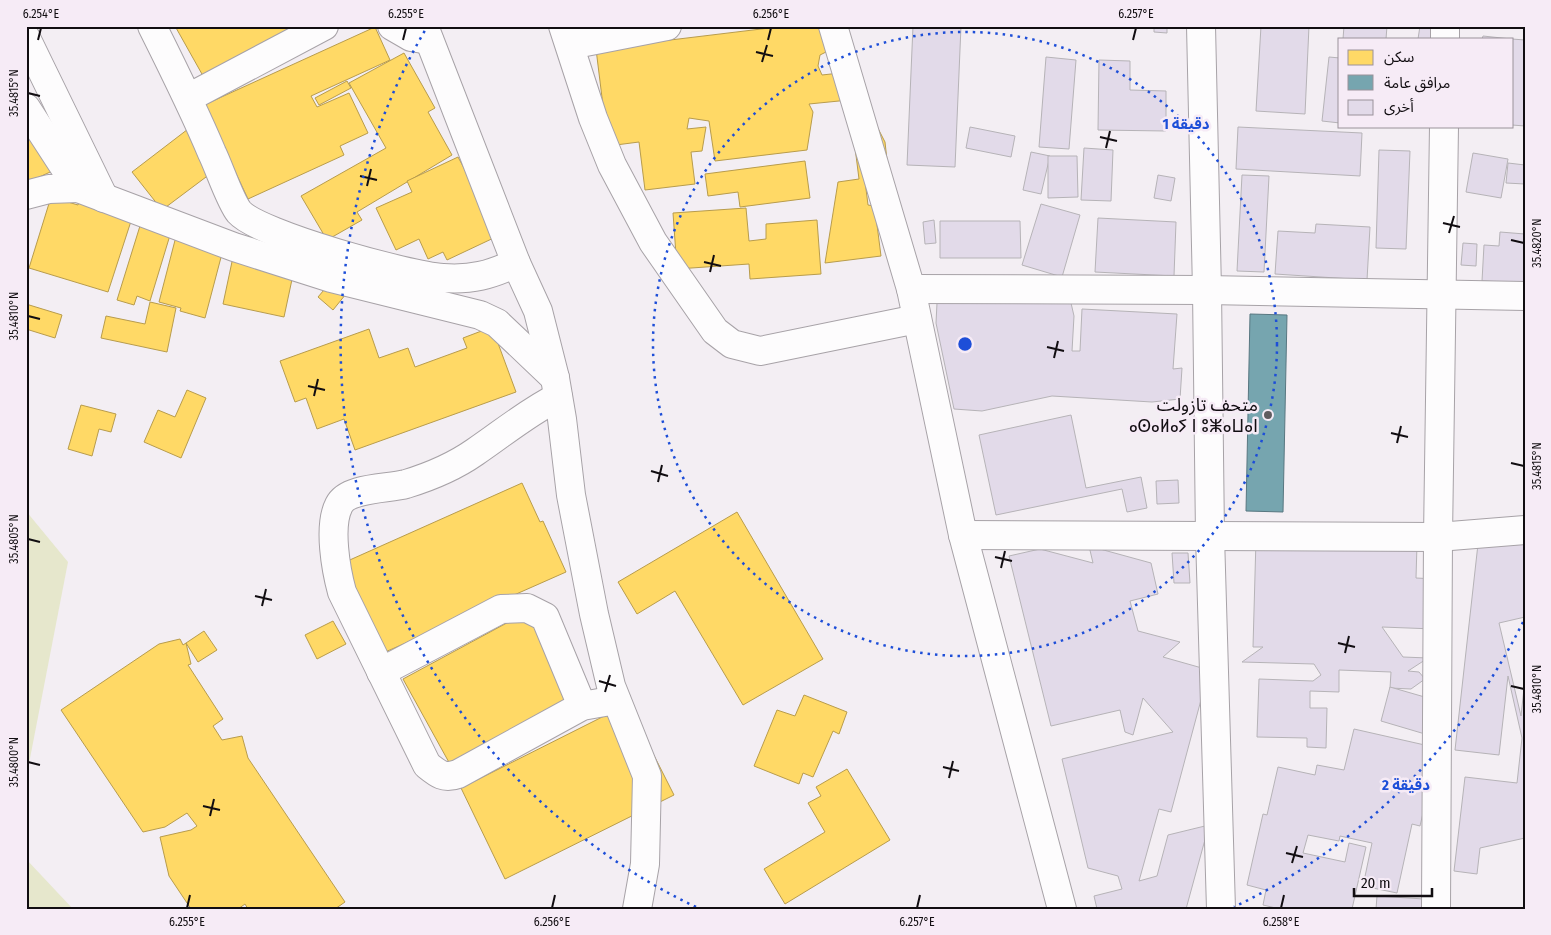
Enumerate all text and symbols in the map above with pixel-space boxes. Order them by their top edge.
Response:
text: 6.254°E [23,7,60,21]
text: 6.255°E [388,7,424,21]
text: 6.256°E [753,7,790,21]
text: 6.257°E [1118,7,1154,21]
legend [1338,38,1514,128]
text: سكن [1384,48,1415,66]
text: 35.4815°N [7,69,21,117]
text: مرافق عامة [1384,74,1450,93]
text: أخرى [1384,98,1414,116]
text: 1 دقيقة [1162,115,1210,133]
text: 35.4820°N [1530,218,1544,268]
text: 35.4810°N [7,292,21,340]
centre of rings [956,335,974,353]
place label: متحف تازولت ⴰⵙⴰⵍⴰⵢ ⵏ ⵓⵥⴰⵡⴰⵏ [1129,394,1258,437]
marker: متحف تازولت ⴰⵙⴰⵍⴰⵢ ⵏ ⵓⵥⴰⵡⴰⵏ [1262,409,1274,421]
text: 35.4815°N [1530,442,1544,490]
text: 35.4805°N [7,514,21,564]
text: 35.4810°N [1530,665,1544,713]
text: 35.4800°N [7,737,21,787]
text: 2 دقيقة [1381,776,1430,794]
scale bar [1354,865,1431,897]
text: 20 m [1361,874,1391,892]
text: 6.255°E [169,915,205,929]
text: 6.256°E [534,915,571,929]
text: 6.257°E [899,915,935,929]
text: 6.258°E [1263,915,1300,929]

